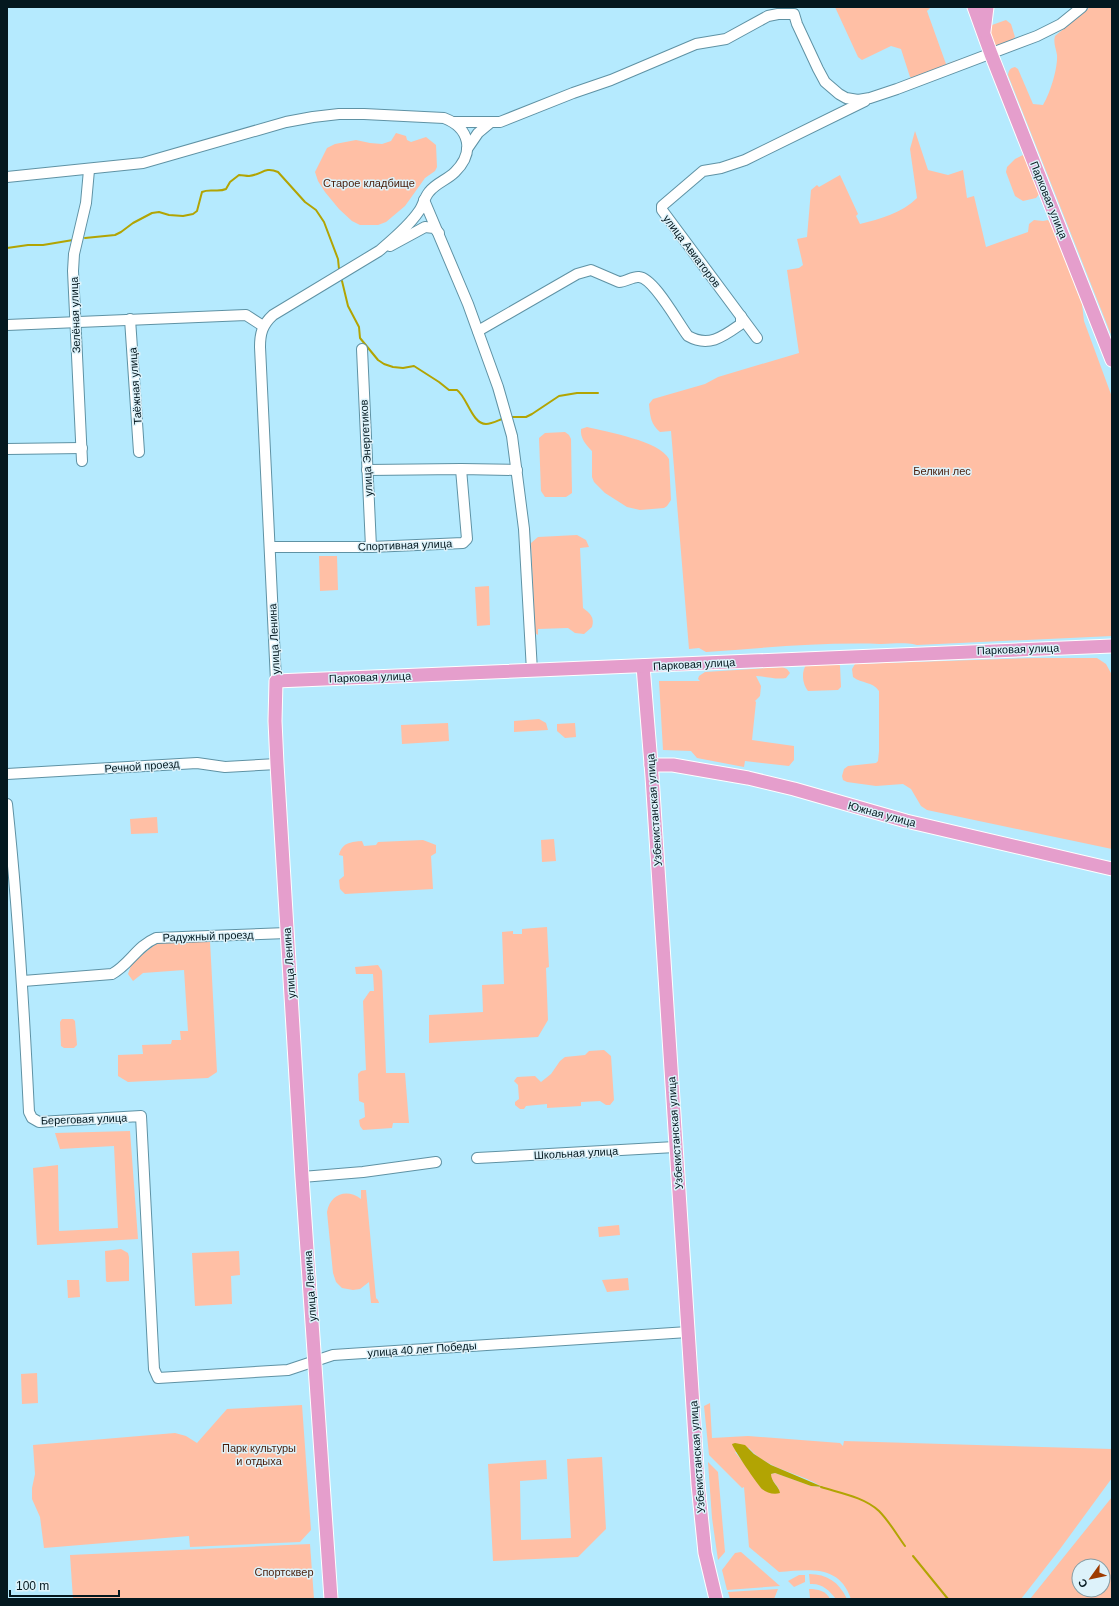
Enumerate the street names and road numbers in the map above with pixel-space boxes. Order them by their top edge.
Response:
street label: Парковая улица [1028,160,1070,241]
street label: улица Авиаторов [661,212,723,290]
street label: Зелёная улица [68,276,82,353]
street label: Таёжная улица [126,346,144,425]
street label: улица Энергетиков [357,399,375,497]
street label: Спортивная улица [358,537,453,553]
street label: улица Ленина [266,602,282,675]
street label: Парковая улица [977,642,1060,656]
street label: Парковая улица [653,656,736,672]
street label: Парковая улица [329,670,412,684]
street label: Узбекистанская улица [644,752,664,867]
street label: Речной проезд [104,757,180,775]
street label: Южная улица [847,799,918,829]
street label: улица Ленина [280,926,297,999]
street label: Радужный проезд [162,928,254,944]
street label: Узбекистанская улица [665,1075,685,1190]
street label: Береговая улица [41,1111,128,1127]
street label: Школьная улица [533,1145,619,1161]
street label: улица Ленина [301,1249,318,1322]
street label: улица 40 лет Победы [367,1339,477,1359]
street label: Узбекистанская улица [687,1399,707,1514]

